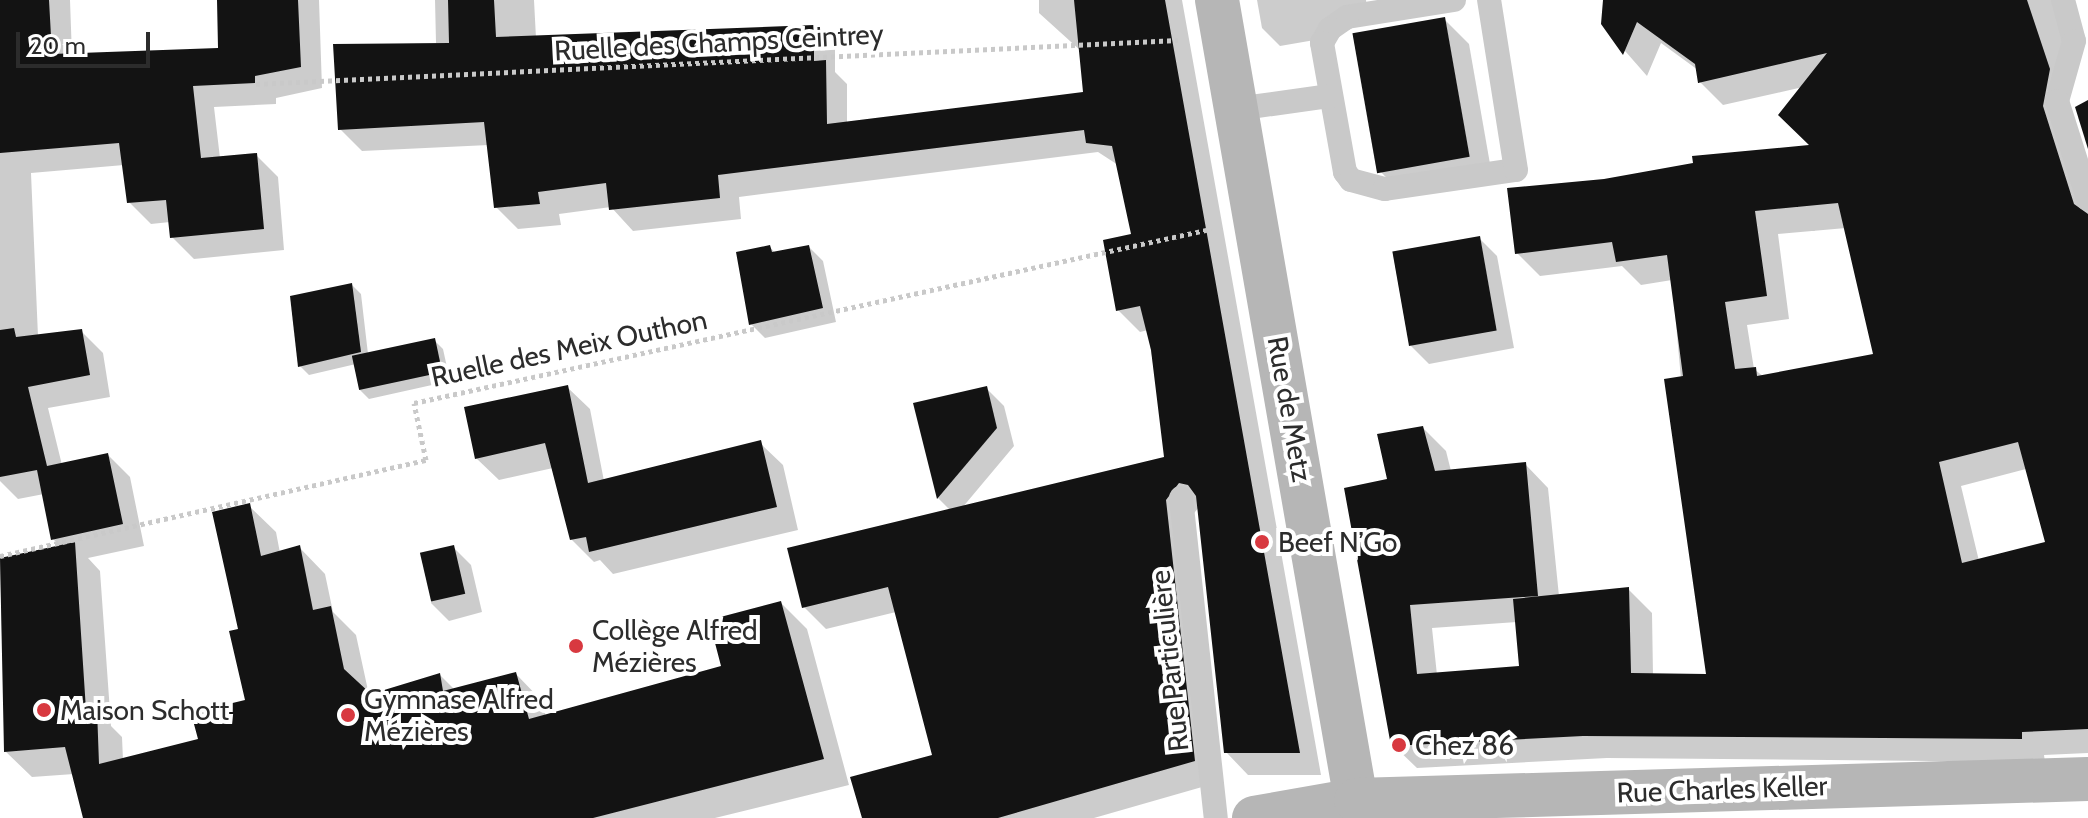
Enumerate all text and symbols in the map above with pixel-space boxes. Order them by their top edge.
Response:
scale bar [20,16,154,66]
street label: Ruelle des Champs Ceintrey [553,17,885,67]
text: 20 m [30,31,86,60]
street label: Ruelle des Meix Outhon [428,302,710,394]
street label: Rue de Metz [1261,334,1319,484]
place label: Beef N’Go [1278,525,1397,559]
marker: Beef N’Go [1253,533,1271,551]
street label: Rue Particulière [1143,569,1195,753]
place label: Collège Alfred Mézières [592,613,758,679]
marker: Collège Alfred Mézières [567,637,585,655]
place label: Gymnase Alfred Mézières [364,682,554,748]
place label: Maison Schott [60,693,229,727]
marker: Maison Schott [35,701,53,719]
marker: Gymnase Alfred Mézières [339,706,357,724]
place label: Chez 86 [1415,728,1514,762]
marker: Chez 86 [1390,736,1408,754]
street label: Rue Charles Keller [1616,769,1828,809]

